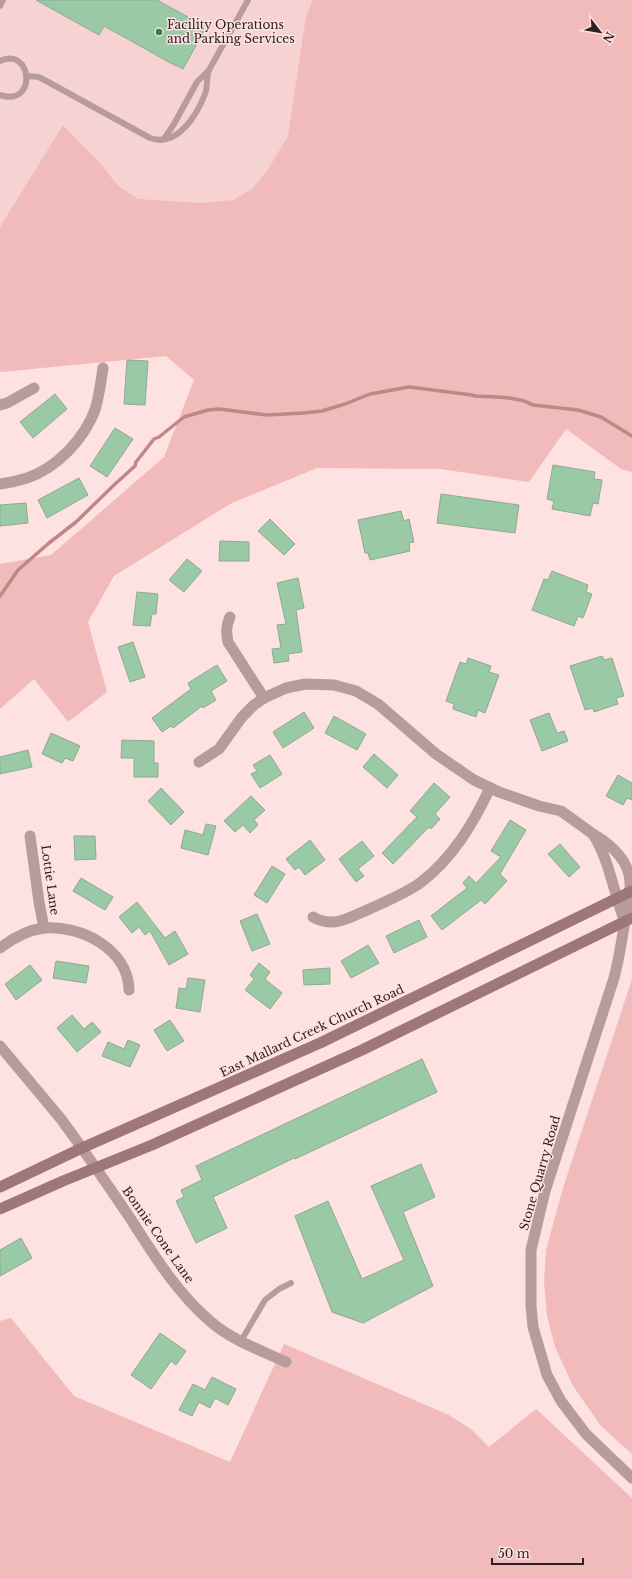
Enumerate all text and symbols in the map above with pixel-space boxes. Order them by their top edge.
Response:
north arrow [580,12,620,52]
place label: Facility Operations and Parking Services [167,17,295,46]
marker: Facility Operations and Parking Services [154,27,164,37]
text: N [600,29,617,46]
street label: Lottie Lane [38,844,63,916]
street label: East Mallard Creek Church Road [217,981,406,1080]
street label: Stone Quarry Road [516,1114,563,1232]
street label: Bonnie Cone Lane [119,1183,197,1286]
scale bar [492,1540,583,1566]
text: 50 m [498,1546,530,1561]

